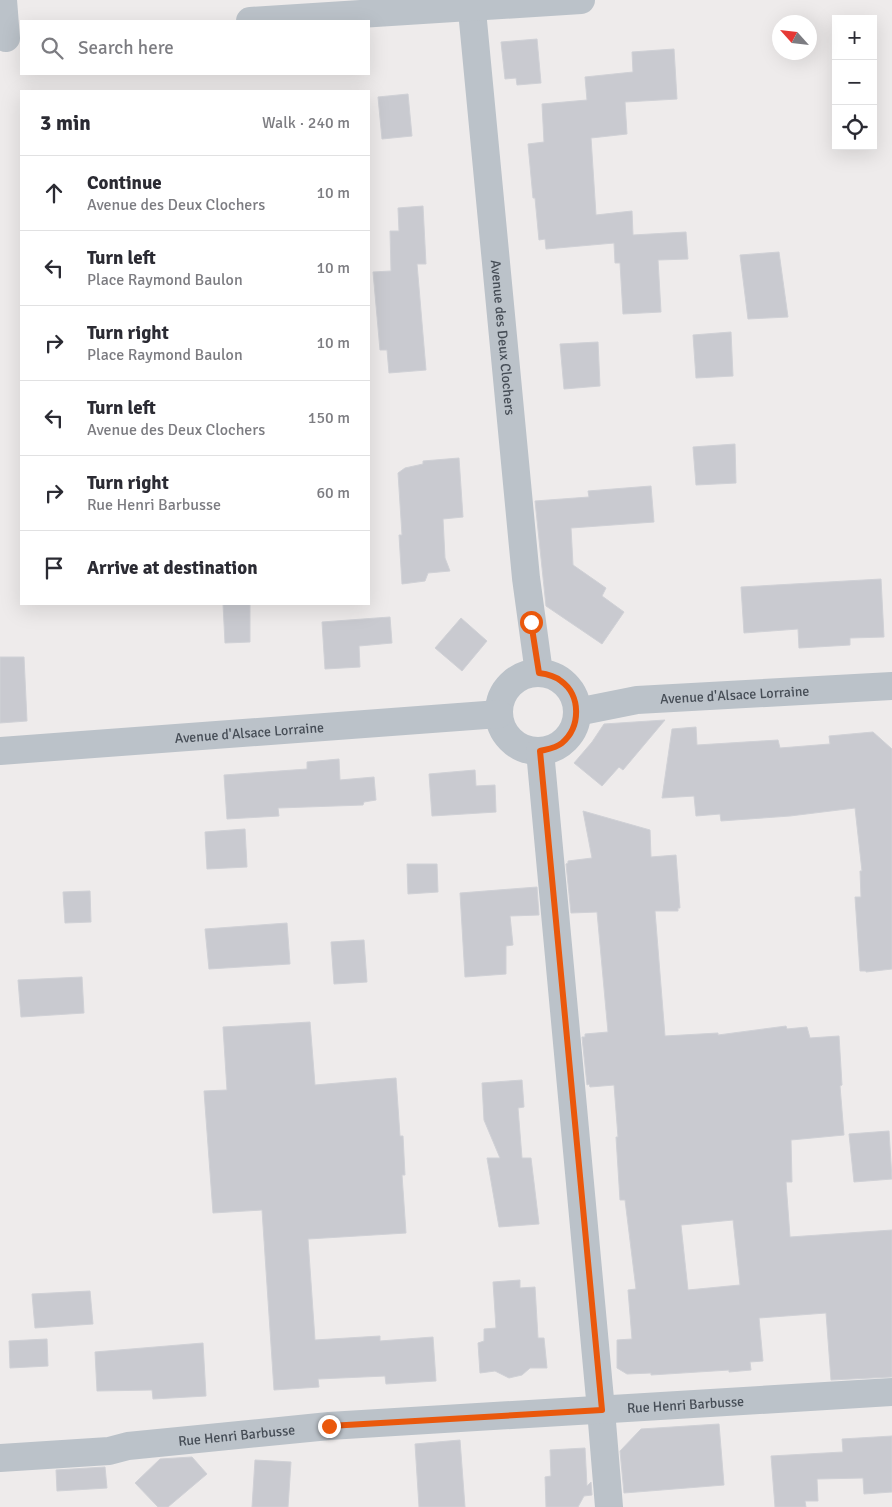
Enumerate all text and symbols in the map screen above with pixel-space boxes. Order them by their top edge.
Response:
north arrow [772,15,817,60]
map controls [832,15,877,150]
button: + [832,15,877,60]
search box [20,20,370,75]
icon: search [38,34,66,62]
text: Search here [78,36,174,60]
button: − [832,60,877,105]
button: locate [832,105,877,150]
text: 3 min [40,110,91,136]
text: Walk · 240 m [262,113,350,133]
text: Continue [87,171,162,195]
icon: ahead [40,179,68,207]
text: 10 m [316,183,350,203]
text: Avenue des Deux Clochers [87,195,265,215]
text: Turn left [87,246,156,270]
icon: left [40,254,68,282]
text: 10 m [316,258,350,278]
street label: Avenue des Deux Clochers [487,259,519,416]
text: Place Raymond Baulon [87,270,243,290]
text: Turn right [87,321,169,345]
icon: right [40,329,68,357]
text: 10 m [316,333,350,353]
text: Place Raymond Baulon [87,345,243,365]
text: Turn left [87,396,156,420]
icon: left [40,404,68,432]
text: 150 m [308,408,350,428]
text: Avenue des Deux Clochers [87,420,265,440]
text: Turn right [87,471,169,495]
icon: right [40,479,68,507]
text: 60 m [316,483,350,503]
text: Rue Henri Barbusse [87,495,221,515]
icon: arrive [40,554,68,582]
text: Arrive at destination [87,556,258,580]
route start [520,611,543,634]
street label: Avenue d'Alsace Lorraine [660,682,810,707]
street label: Avenue d'Alsace Lorraine [174,719,325,747]
street label: Rue Henri Barbusse [626,1392,745,1416]
route end [318,1415,341,1438]
street label: Rue Henri Barbusse [177,1421,296,1449]

